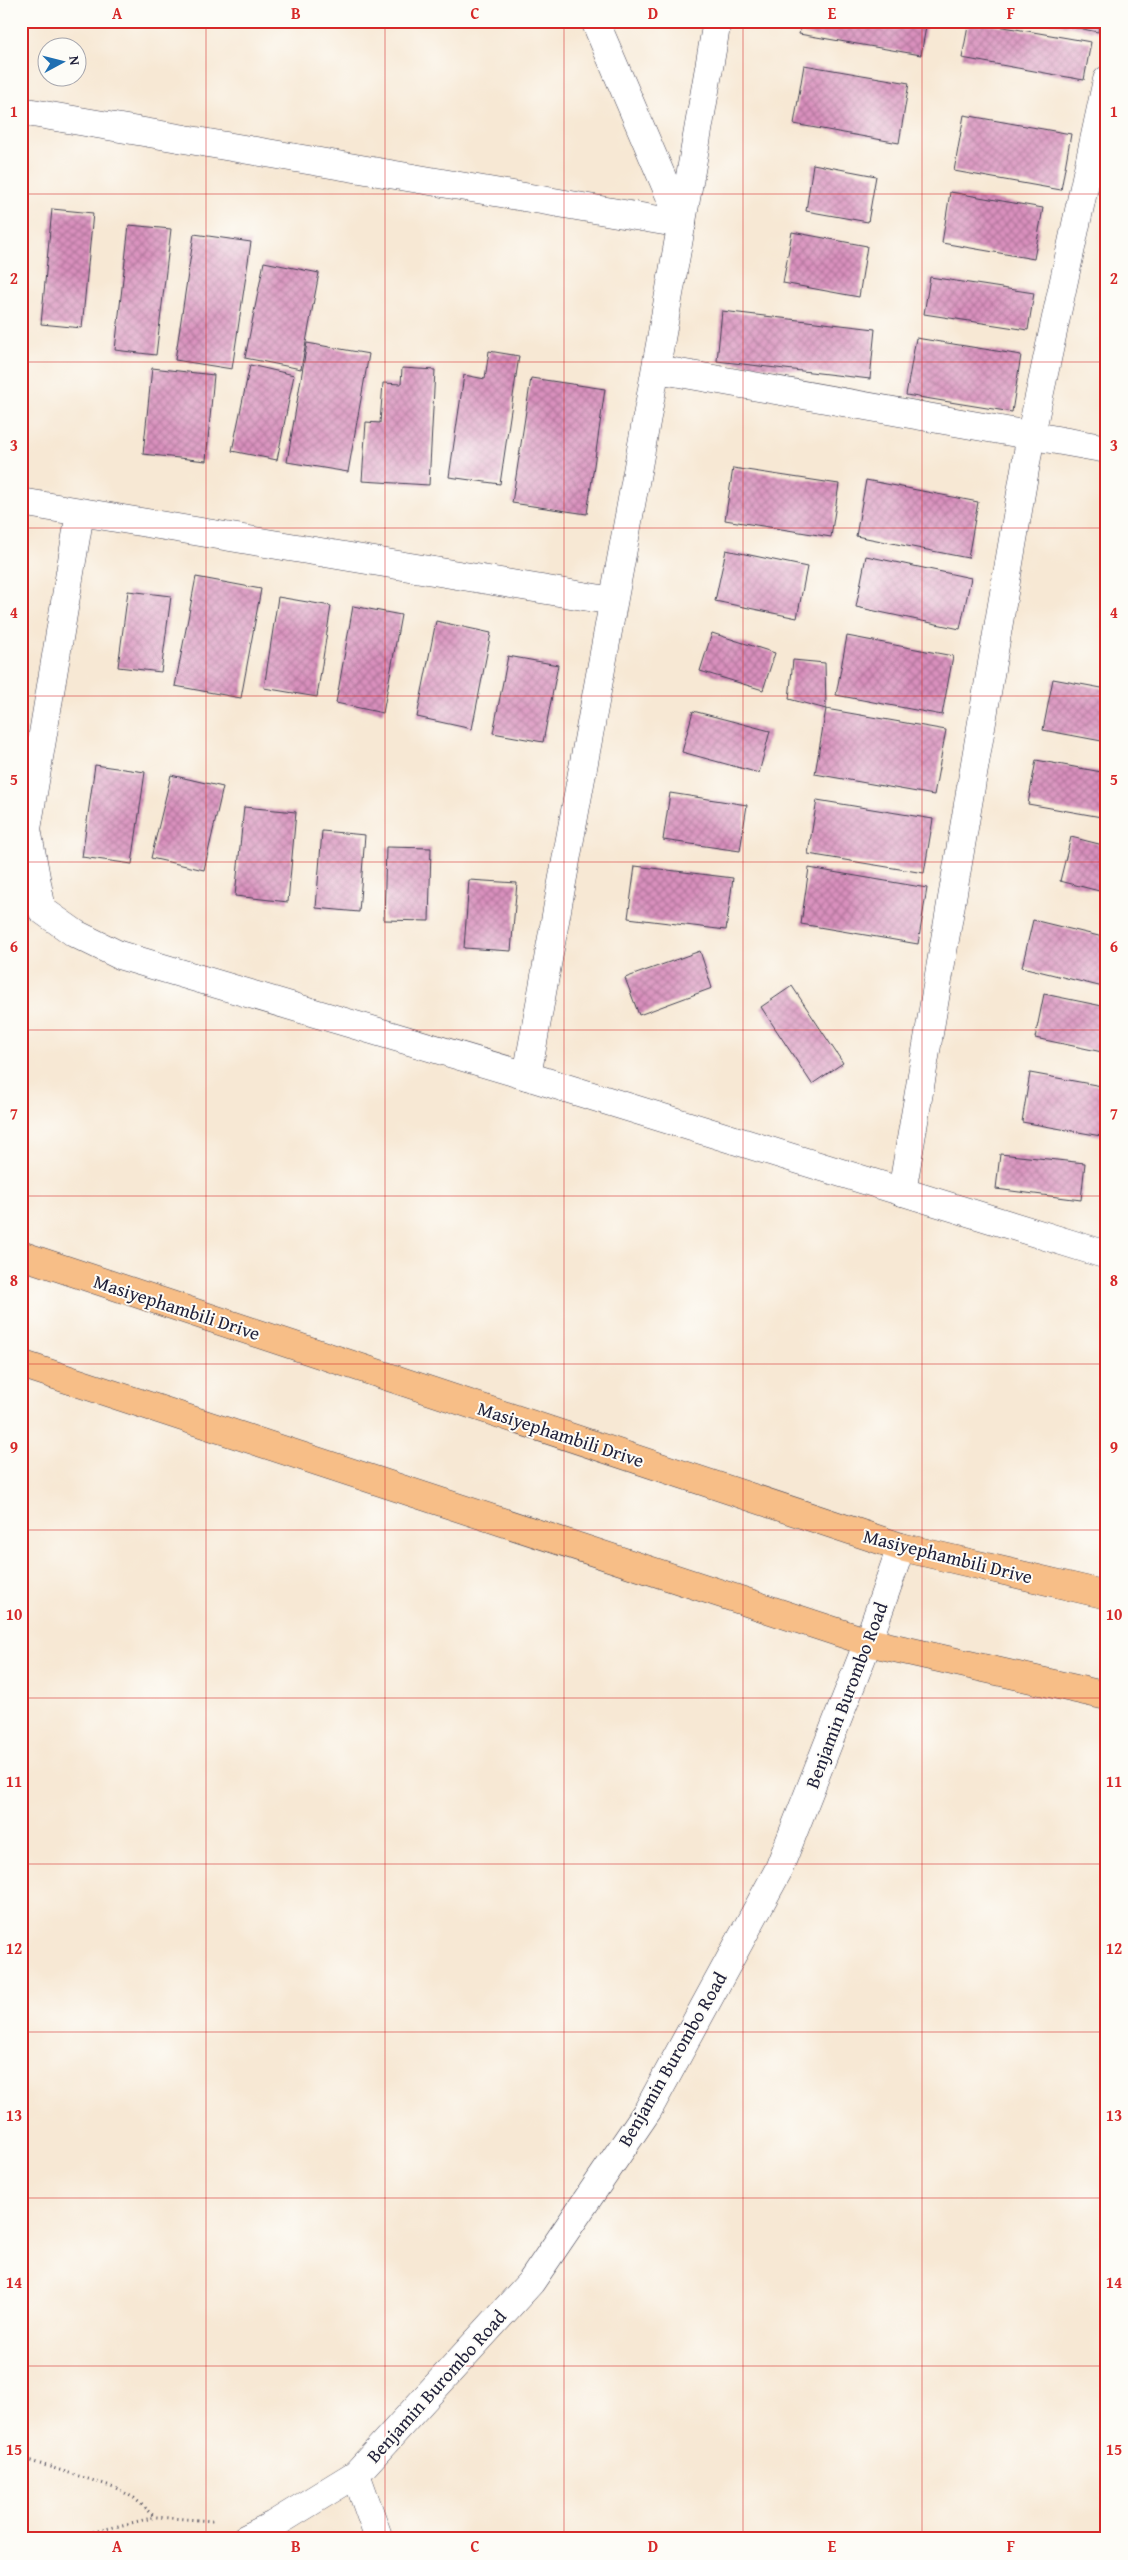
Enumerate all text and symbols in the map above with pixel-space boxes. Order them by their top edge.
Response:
text: A [112,1,123,25]
text: B [291,1,301,25]
text: C [470,1,480,25]
text: D [648,1,658,25]
text: E [828,1,837,25]
text: F [1007,1,1015,25]
north arrow [38,38,88,88]
text: N [64,55,85,67]
text: 1 [10,99,18,123]
text: 1 [1110,99,1118,123]
text: 2 [10,266,18,290]
text: 2 [1110,266,1118,290]
text: 3 [10,433,18,457]
text: 3 [1110,433,1118,457]
text: 4 [10,600,18,624]
text: 4 [1110,600,1118,624]
text: 5 [10,767,18,791]
text: 5 [1110,767,1118,791]
text: 6 [10,934,18,958]
text: 6 [1110,934,1118,958]
text: 7 [10,1101,18,1125]
text: 7 [1110,1101,1118,1125]
street label: Masiyephambili Drive [90,1267,264,1347]
text: 8 [10,1268,18,1292]
text: 8 [1110,1268,1118,1292]
street label: Masiyephambili Drive [474,1394,648,1474]
text: 9 [10,1435,18,1459]
text: 9 [1110,1435,1118,1459]
street label: Masiyephambili Drive [860,1521,1036,1591]
street label: Benjamin Burombo Road [798,1597,895,1792]
text: 10 [6,1602,22,1626]
text: 10 [1106,1602,1122,1626]
text: 11 [6,1769,22,1793]
text: 11 [1106,1769,1122,1793]
text: 12 [6,1936,22,1960]
text: 12 [1106,1936,1122,1960]
street label: Benjamin Burombo Road [611,1966,734,2151]
text: 13 [6,2103,22,2127]
text: 13 [1106,2103,1122,2127]
text: 14 [6,2270,22,2294]
text: 14 [1106,2270,1122,2294]
street label: Benjamin Burombo Road [360,2303,513,2469]
text: 15 [6,2437,22,2461]
text: 15 [1106,2437,1122,2461]
text: A [112,2534,123,2558]
text: B [291,2534,301,2558]
text: C [470,2534,480,2558]
text: D [648,2534,658,2558]
text: E [828,2534,837,2558]
text: F [1007,2534,1015,2558]

